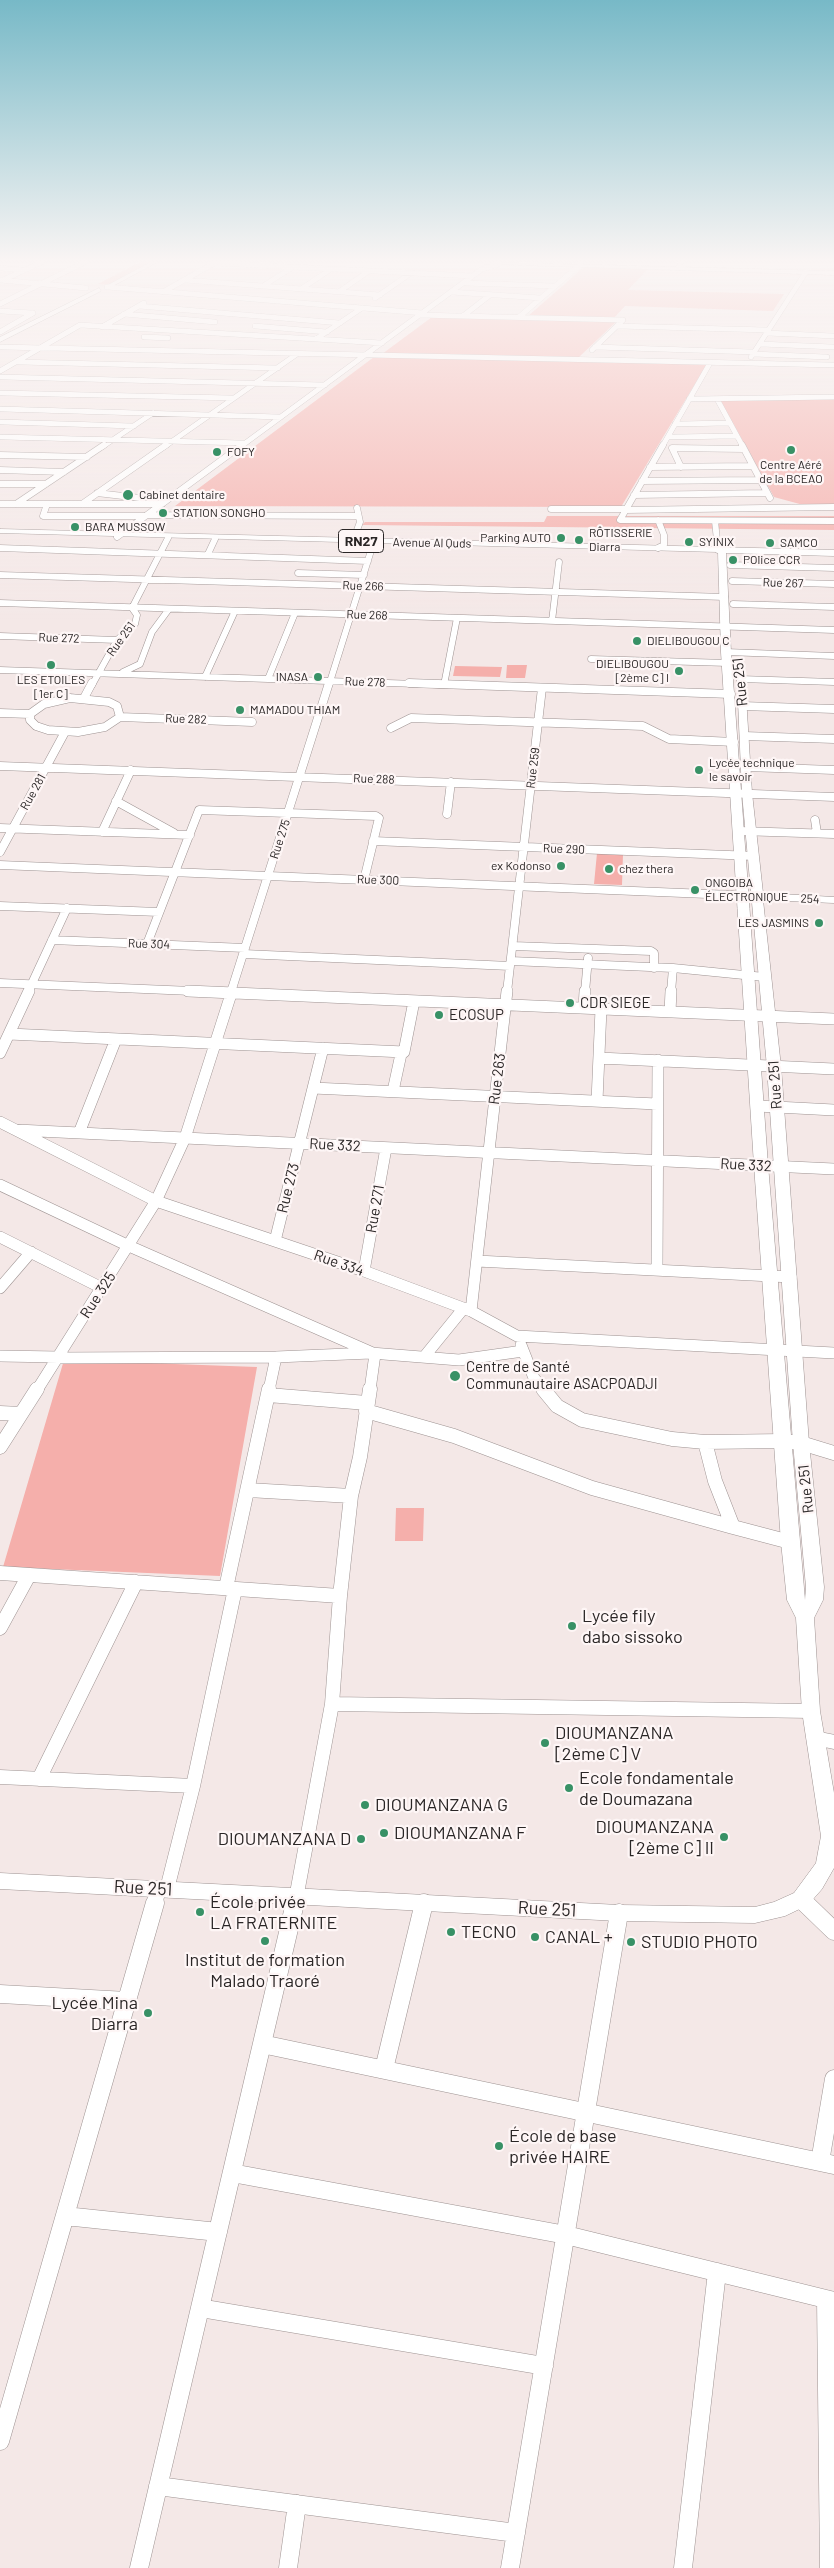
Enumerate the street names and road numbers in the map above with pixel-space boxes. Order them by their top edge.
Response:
road number: RN27 [338,530,384,552]
street label: Avenue Al Quds [393,535,471,551]
street label: Rue 267 [762,575,804,591]
street label: Rue 266 [342,578,384,594]
street label: Rue 268 [346,607,388,623]
street label: Rue 251 [104,619,138,659]
street label: Rue 272 [38,630,80,646]
street label: Rue 251 [728,657,752,707]
street label: Rue 278 [344,674,386,690]
street label: Rue 282 [165,711,207,727]
street label: Rue 259 [523,747,543,789]
street label: Rue 281 [17,771,49,813]
street label: Rue 288 [353,771,395,787]
street label: Rue 275 [267,817,293,861]
street label: Rue 290 [543,841,585,857]
street label: Rue 300 [357,872,399,888]
street label: 254 [800,891,820,907]
street label: Rue 304 [128,936,170,952]
street label: Rue 263 [485,1052,509,1106]
street label: Rue 251 [764,1060,786,1110]
street label: Rue 332 [309,1135,361,1155]
street label: Rue 332 [720,1155,772,1175]
street label: Rue 273 [273,1161,303,1215]
street label: Rue 271 [362,1183,388,1235]
street label: Rue 334 [312,1246,366,1280]
street label: Rue 325 [76,1268,120,1322]
street label: Rue 251 [794,1464,818,1514]
street label: Rue 251 [113,1876,173,1900]
street label: Rue 251 [517,1897,577,1921]

